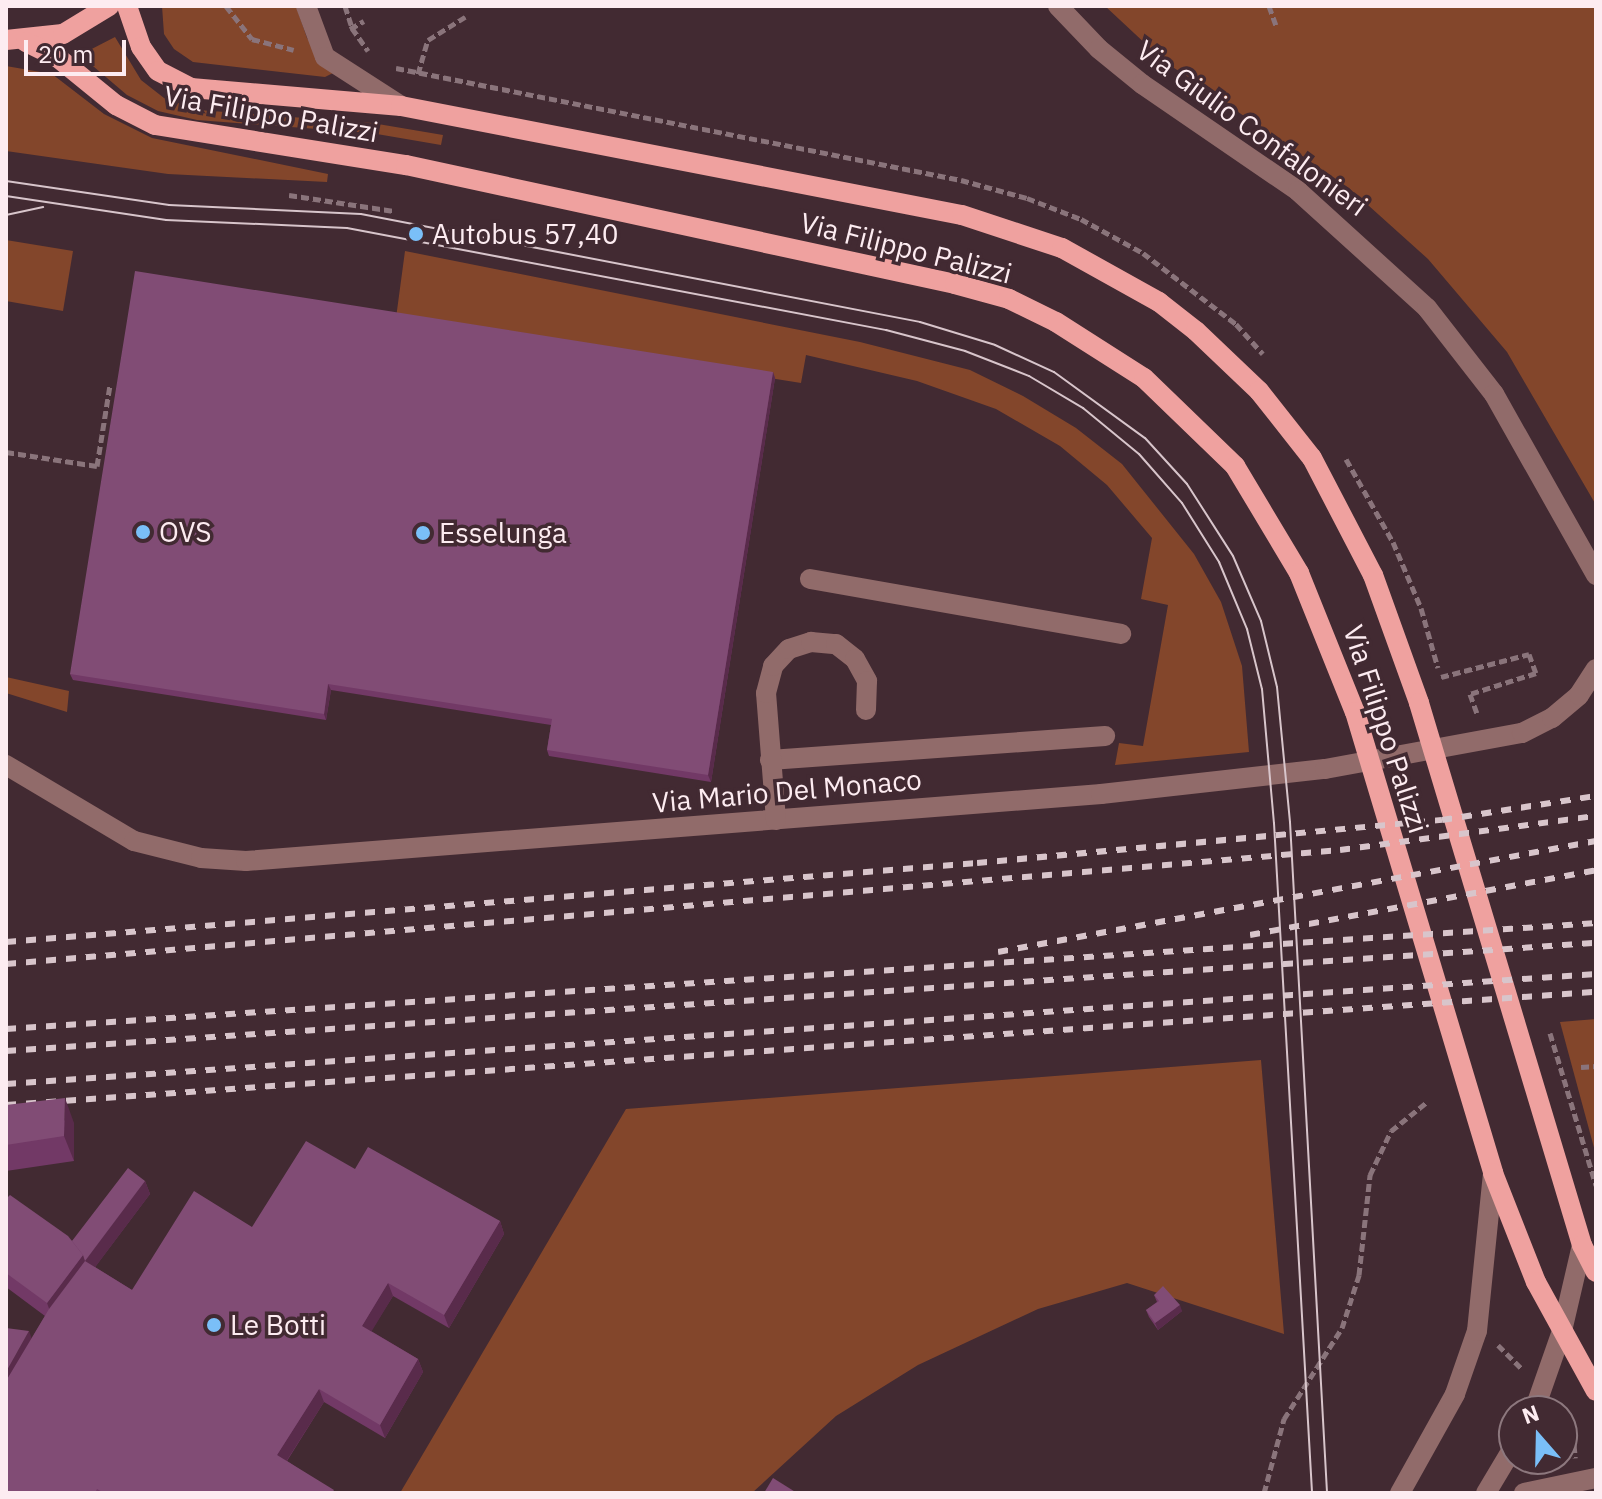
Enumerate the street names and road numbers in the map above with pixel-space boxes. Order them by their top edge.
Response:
street label: Via Giulio Confalonieri [1130,33,1374,223]
street label: Via Filippo Palizzi [161,79,381,149]
street label: Via Filippo Palizzi [797,205,1015,291]
street label: Via Filippo Palizzi [1337,621,1435,837]
street label: Via Mario Del Monaco [651,762,923,820]

